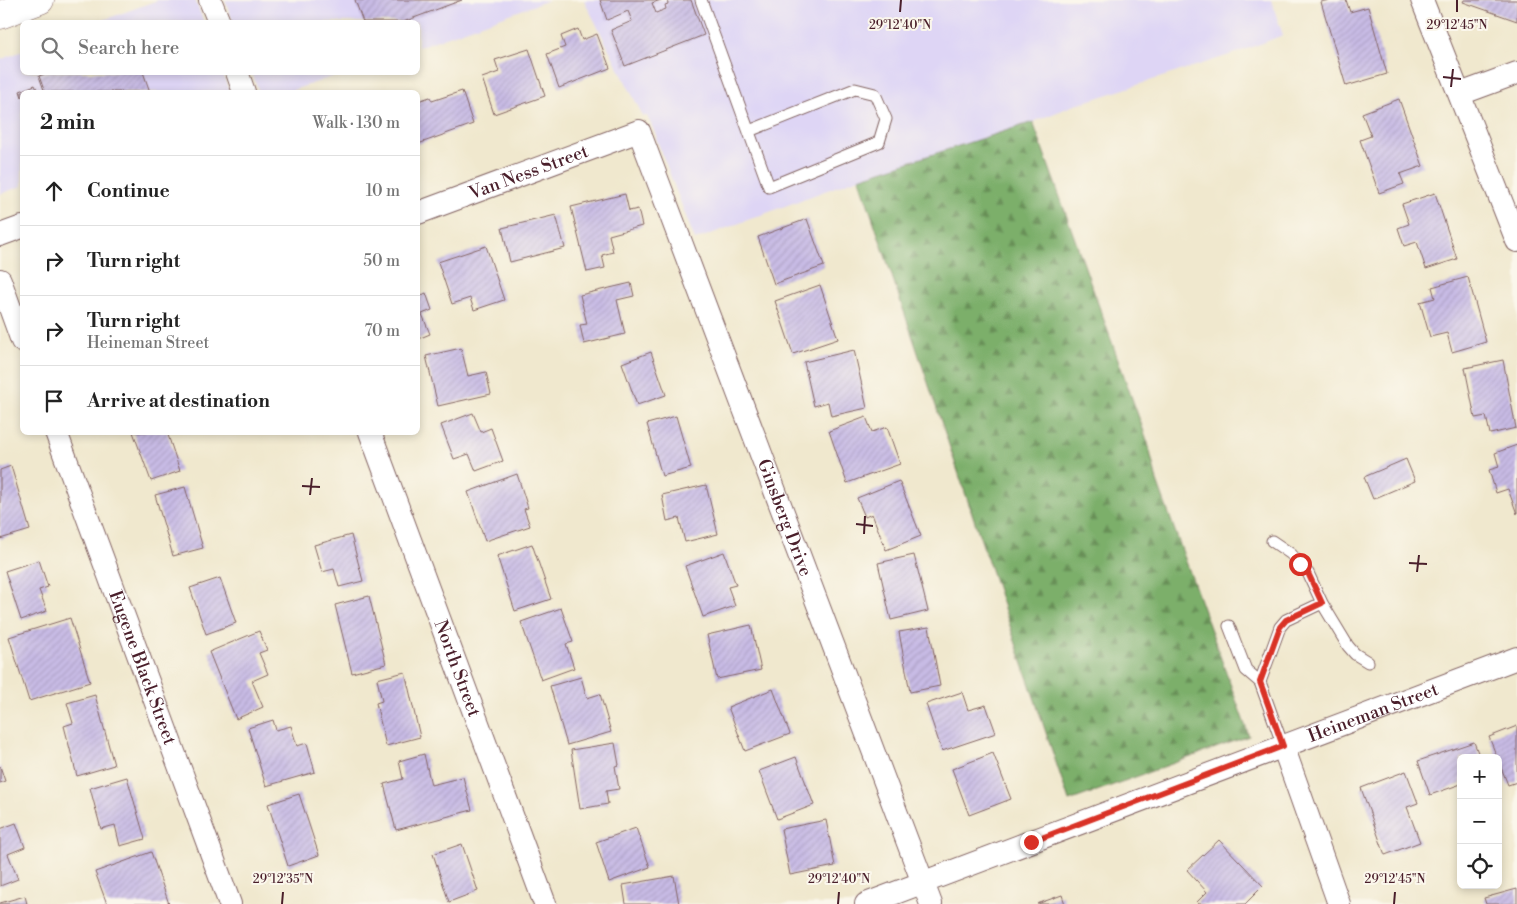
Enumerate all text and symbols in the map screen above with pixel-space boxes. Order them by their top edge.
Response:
text: 29°12'40"N [869,18,931,33]
text: 29°12'45"N [1427,18,1487,33]
search box [20,20,420,75]
icon: search [38,34,66,62]
text: Search here [78,36,179,60]
text: 2 min [40,110,95,136]
text: Walk · 130 m [312,113,400,133]
street label: Van Ness Street [465,139,592,205]
icon: ahead [40,177,68,205]
text: Continue [87,179,170,203]
text: 10 m [366,181,400,201]
icon: right [40,247,68,275]
text: Turn right [87,249,180,273]
text: 50 m [363,251,400,271]
text: Turn right [87,309,180,333]
icon: right [40,317,68,345]
text: 70 m [364,321,400,341]
text: Heineman Street [87,333,209,353]
icon: arrive [40,387,68,415]
text: Arrive at destination [87,389,270,413]
street label: Ginsberg Drive [752,456,818,580]
route start [1289,553,1312,576]
street label: Eugene Black Street [104,587,182,748]
street label: North Street [429,617,486,720]
street label: Heineman Street [1305,677,1442,747]
map controls [1457,754,1502,889]
button: + [1457,754,1502,799]
button: − [1457,799,1502,844]
route end [1020,831,1043,854]
button: locate [1457,844,1502,889]
text: 29°12'35"N [253,872,313,887]
text: 29°12'40"N [808,872,870,887]
text: 29°12'45"N [1365,872,1425,887]

